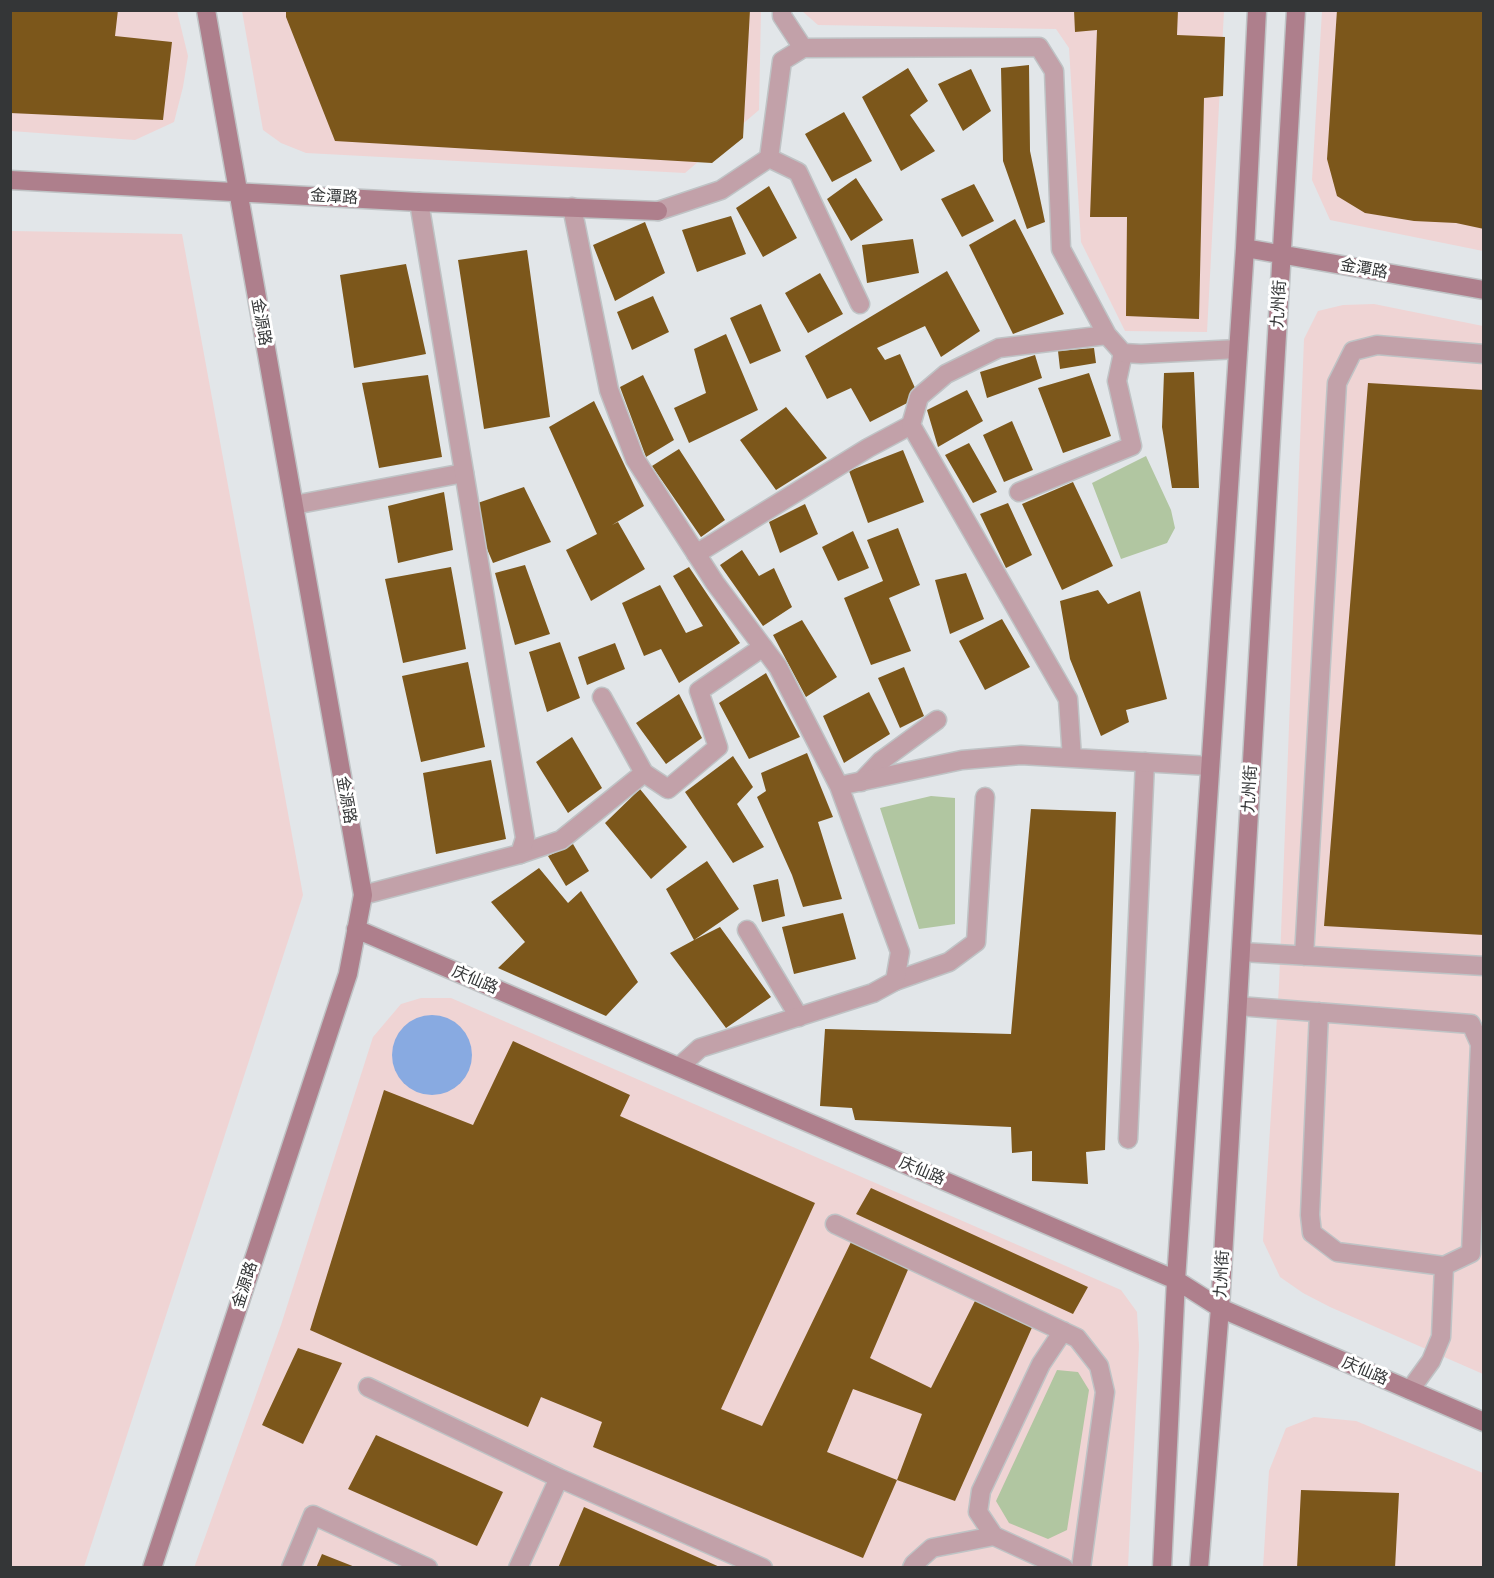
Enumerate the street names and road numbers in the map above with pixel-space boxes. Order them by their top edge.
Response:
street label: 金潭路 [310,186,358,208]
street label: 金潭路 [1339,255,1389,283]
street label: 九州街 [1268,280,1290,328]
street label: 金源路 [247,297,275,347]
street label: 九州街 [1239,765,1261,813]
street label: 金源路 [332,775,360,825]
street label: 庆仙路 [449,962,501,998]
street label: 庆仙路 [896,1153,948,1189]
street label: 九州街 [1211,1250,1233,1298]
street label: 金源路 [228,1259,262,1311]
street label: 庆仙路 [1339,1353,1391,1389]

